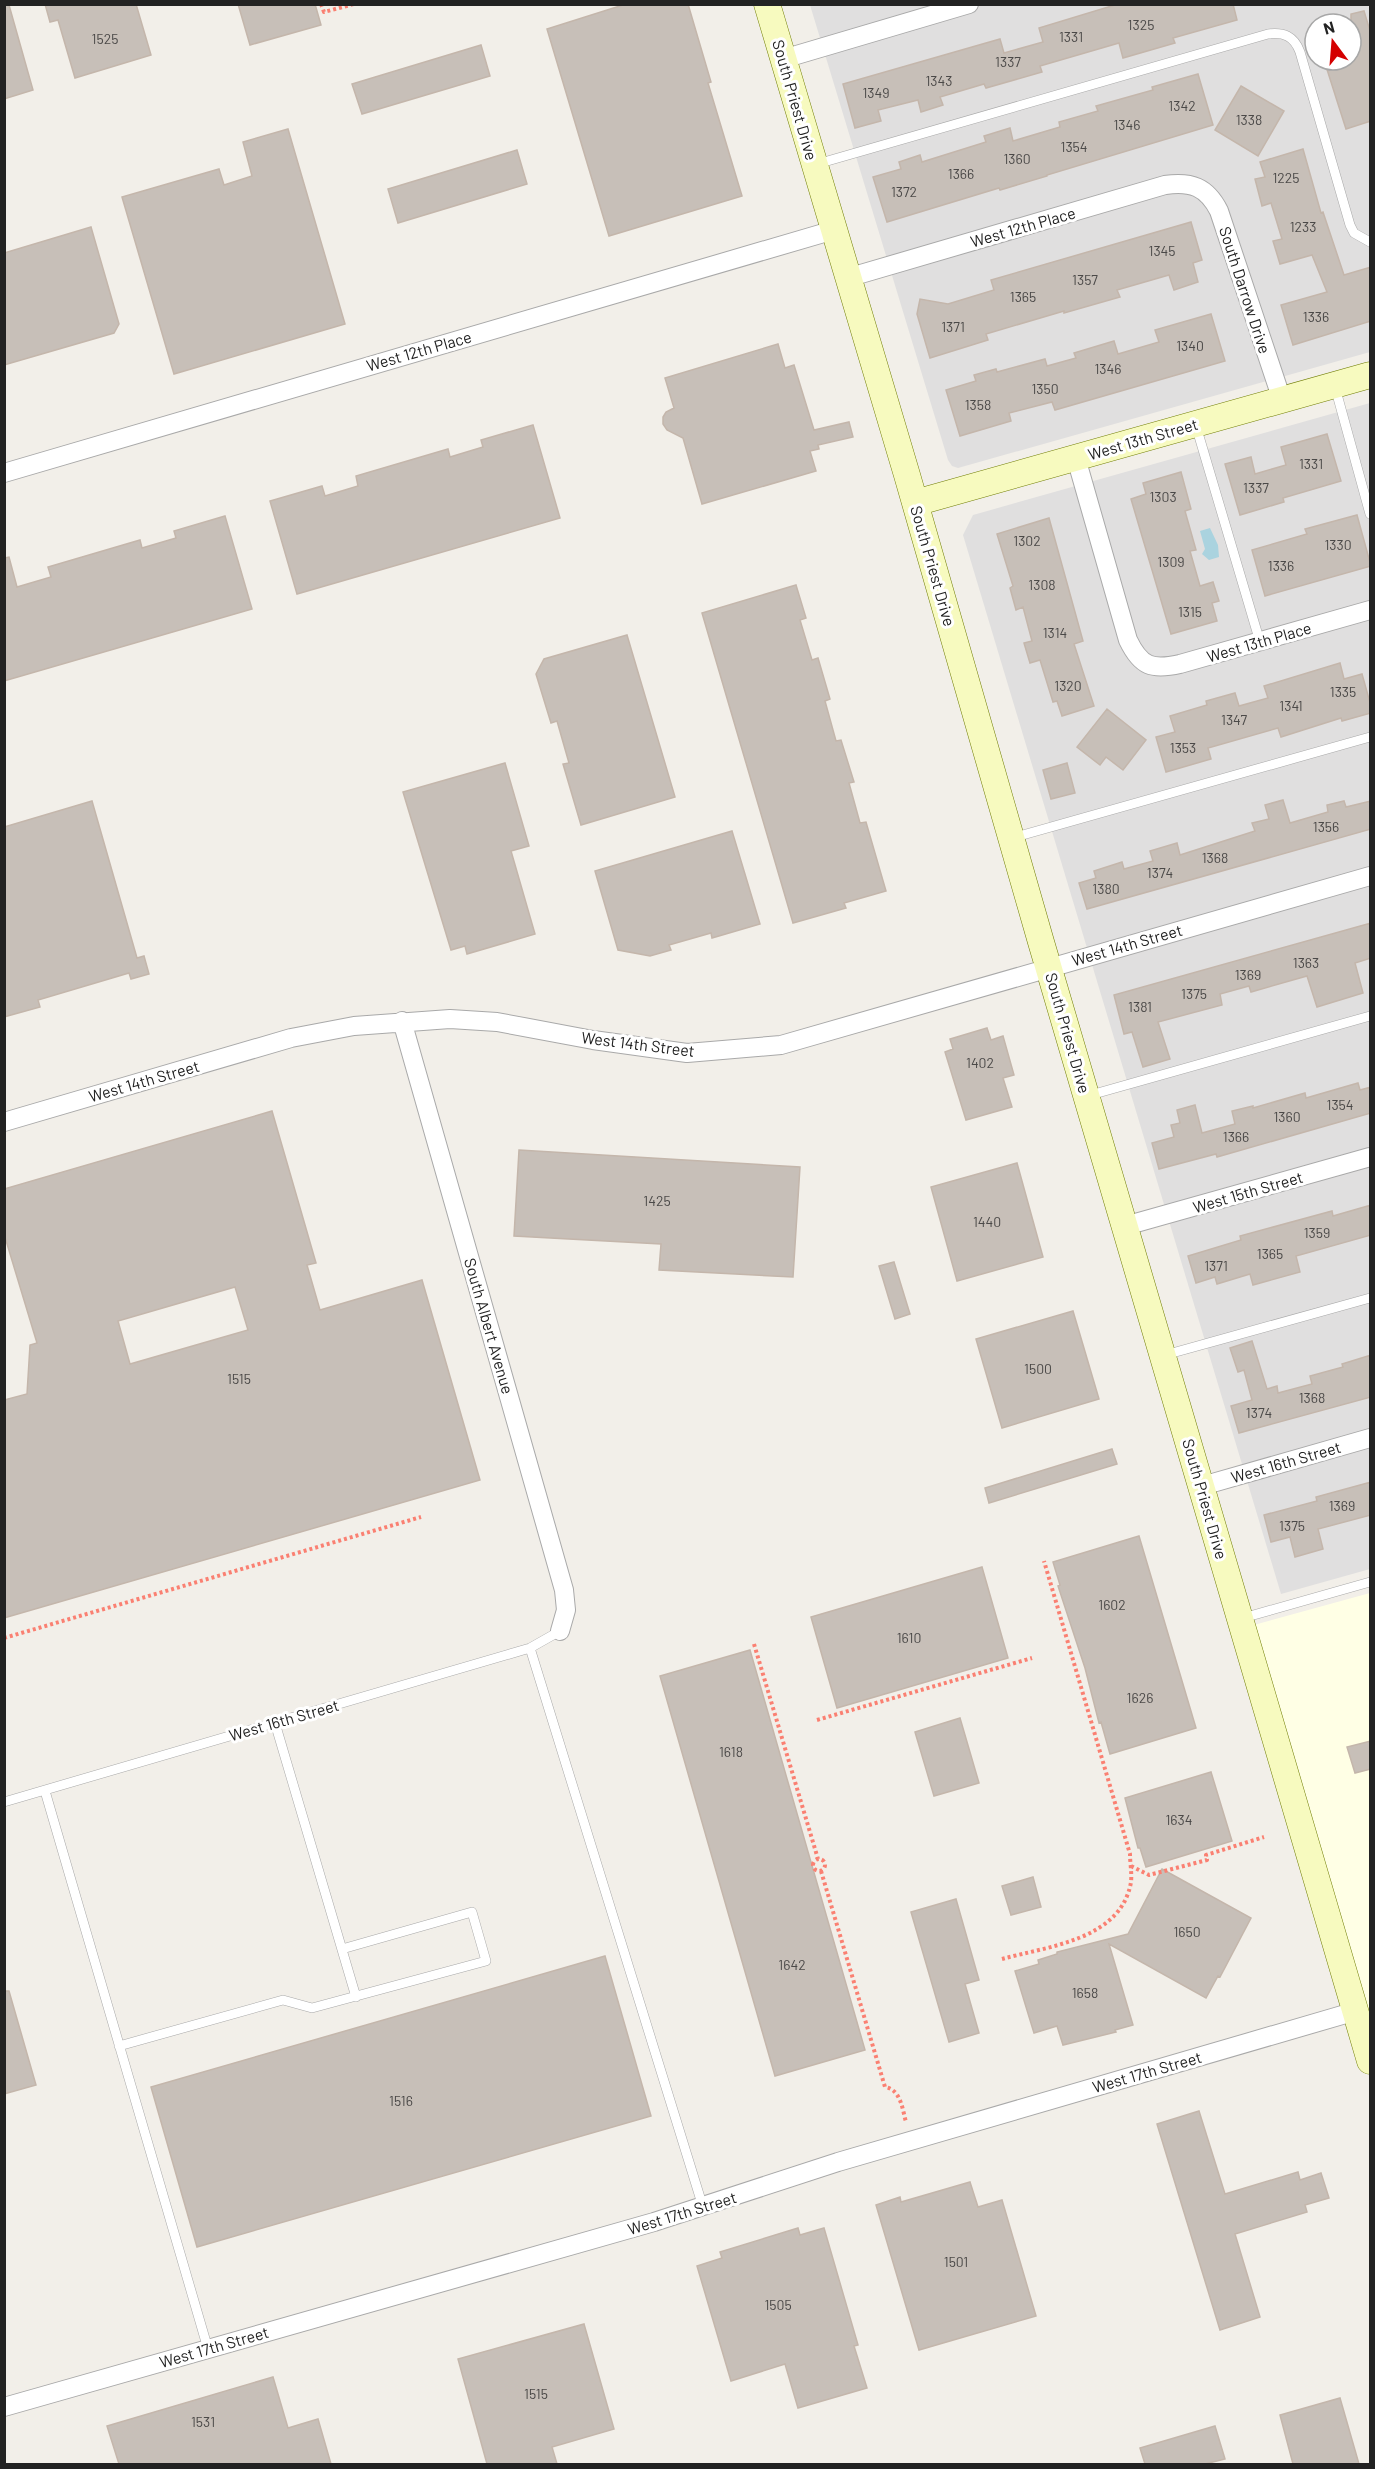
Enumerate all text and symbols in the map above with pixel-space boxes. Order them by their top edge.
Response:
north arrow [1303,12,1363,72]
house number: 1325 [1128,16,1154,33]
text: N [1321,17,1336,38]
house number: 1331 [1059,28,1083,45]
house number: 1525 [92,30,118,47]
street label: South Priest Drive [769,37,822,162]
house number: 1337 [995,53,1021,70]
house number: 1343 [925,72,953,89]
house number: 1349 [862,84,890,101]
house number: 1342 [1168,97,1196,114]
house number: 1338 [1236,111,1262,128]
house number: 1346 [1113,116,1141,133]
house number: 1354 [1060,138,1088,155]
house number: 1360 [1003,150,1031,167]
house number: 1366 [948,165,974,182]
house number: 1225 [1272,169,1300,186]
house number: 1372 [891,183,917,200]
street label: West 12th Place [968,202,1078,251]
house number: 1233 [1290,218,1316,235]
street label: South Darrow Drive [1216,224,1275,356]
house number: 1345 [1148,242,1176,259]
house number: 1357 [1072,271,1098,288]
house number: 1365 [1010,288,1036,305]
house number: 1336 [1303,308,1329,325]
house number: 1371 [941,318,965,335]
street label: West 12th Place [364,326,474,375]
house number: 1340 [1176,337,1204,354]
house number: 1346 [1094,360,1122,377]
house number: 1350 [1031,380,1059,397]
house number: 1358 [965,396,991,413]
street label: West 13th Street [1086,414,1200,463]
house number: 1331 [1299,455,1323,472]
house number: 1337 [1243,479,1269,496]
house number: 1303 [1149,488,1177,505]
street label: South Priest Drive [907,503,960,628]
house number: 1302 [1013,532,1041,549]
house number: 1330 [1324,536,1352,553]
house number: 1309 [1157,553,1185,570]
house number: 1336 [1268,557,1294,574]
house number: 1308 [1028,576,1056,593]
house number: 1315 [1178,603,1202,620]
street label: West 13th Place [1204,618,1313,666]
house number: 1314 [1043,624,1067,641]
house number: 1320 [1054,677,1082,694]
house number: 1335 [1330,683,1356,700]
house number: 1341 [1279,697,1303,714]
house number: 1347 [1221,711,1247,728]
house number: 1353 [1170,739,1196,756]
house number: 1356 [1313,818,1339,835]
house number: 1368 [1202,849,1228,866]
house number: 1374 [1147,864,1173,881]
house number: 1380 [1092,880,1120,897]
street label: West 14th Street [1069,920,1184,969]
house number: 1363 [1293,954,1319,971]
house number: 1369 [1235,966,1261,983]
street label: South Priest Drive [1042,970,1095,1095]
house number: 1375 [1181,985,1207,1002]
house number: 1381 [1128,998,1152,1015]
street label: West 14th Street [580,1027,696,1060]
house number: 1402 [966,1054,994,1071]
street label: West 14th Street [86,1056,201,1105]
house number: 1354 [1326,1096,1354,1113]
house number: 1360 [1273,1108,1301,1125]
house number: 1366 [1223,1128,1249,1145]
street label: West 15th Street [1191,1167,1305,1216]
house number: 1425 [643,1192,671,1209]
house number: 1440 [973,1213,1001,1230]
house number: 1359 [1304,1224,1330,1241]
house number: 1365 [1257,1245,1283,1262]
street label: South Albert Avenue [461,1256,518,1396]
house number: 1371 [1204,1257,1228,1274]
house number: 1500 [1024,1360,1052,1377]
house number: 1515 [227,1370,251,1387]
house number: 1368 [1299,1389,1325,1406]
house number: 1374 [1246,1404,1272,1421]
street label: South Priest Drive [1179,1436,1232,1561]
street label: West 16th Street [1229,1437,1343,1486]
house number: 1369 [1329,1497,1355,1514]
house number: 1375 [1279,1517,1305,1534]
house number: 1602 [1098,1596,1126,1613]
house number: 1610 [897,1629,921,1646]
house number: 1626 [1127,1689,1153,1706]
street label: West 16th Street [227,1695,341,1744]
house number: 1618 [719,1743,743,1760]
house number: 1634 [1165,1811,1193,1828]
house number: 1650 [1173,1923,1201,1940]
house number: 1642 [778,1956,806,1973]
house number: 1658 [1072,1984,1098,2001]
street label: West 17th Street [1090,2047,1204,2096]
house number: 1516 [389,2092,413,2109]
street label: West 17th Street [625,2187,739,2238]
house number: 1501 [944,2253,968,2270]
house number: 1505 [764,2296,792,2313]
street label: West 17th Street [157,2322,271,2371]
house number: 1515 [524,2385,548,2402]
house number: 1531 [191,2413,215,2430]

